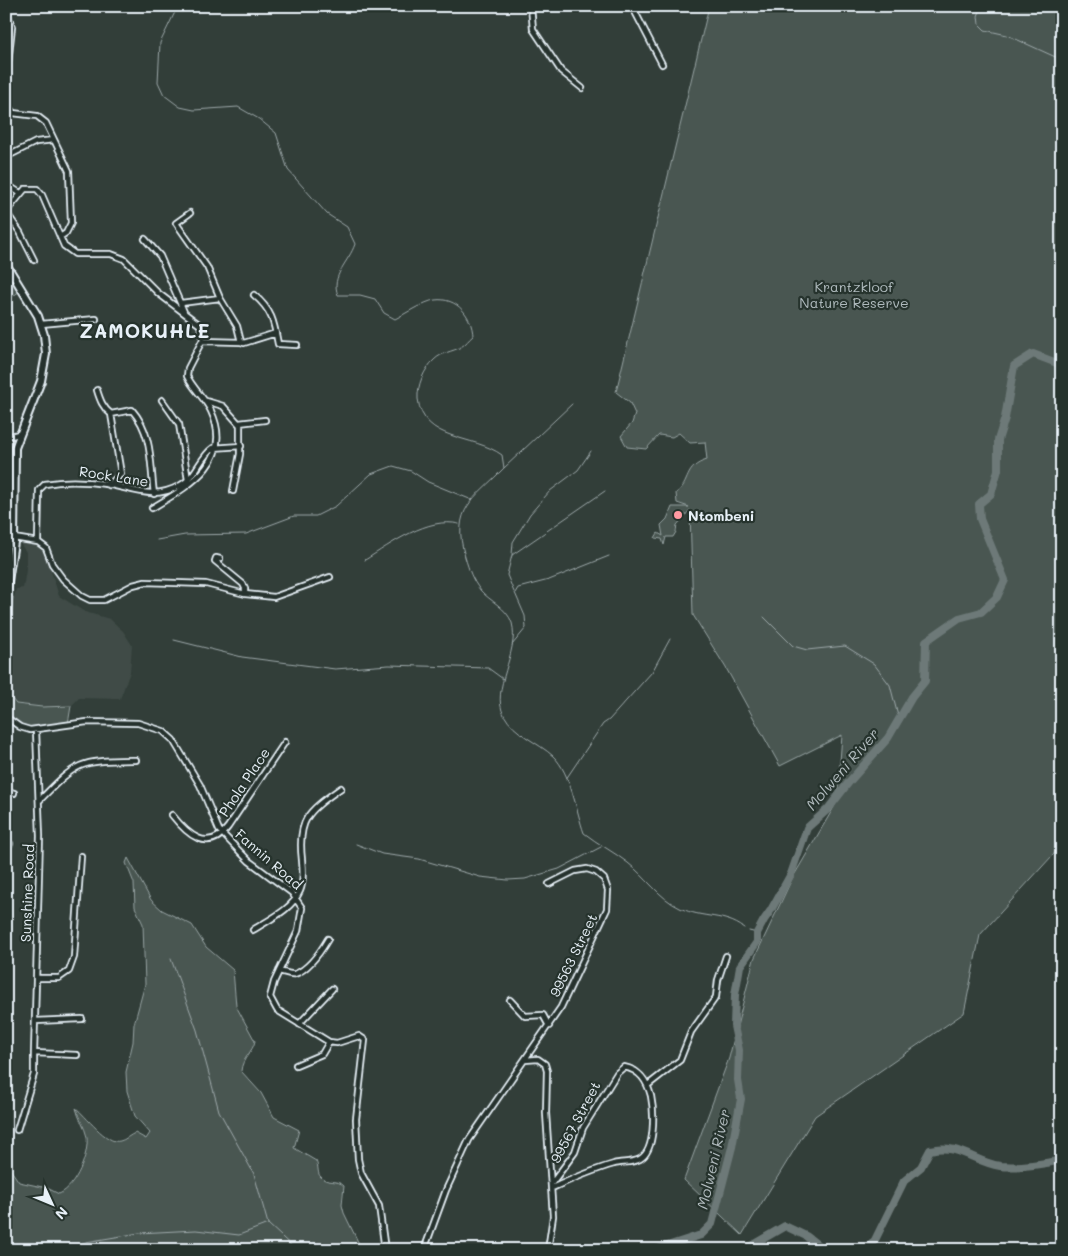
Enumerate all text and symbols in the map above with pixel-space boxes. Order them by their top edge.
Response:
park label: Krantzkloof Nature Reserve [799,277,909,312]
district label: ZAMOKUHLE [80,318,210,343]
street label: Rock Lane [78,461,150,491]
place label: Ntombeni [688,506,754,525]
marker: Ntombeni [672,509,684,521]
water label: Molweni River [801,724,883,814]
street label: Phola Place [214,744,274,820]
street label: Fannin Road [231,824,307,894]
street label: Sunshine Road [16,844,38,942]
street label: 99563 Street [545,910,601,1000]
street label: 99567 Street [545,1078,605,1166]
water label: Molweni River [692,1107,734,1211]
north arrow [28,1178,78,1228]
text: N [51,1203,72,1224]

